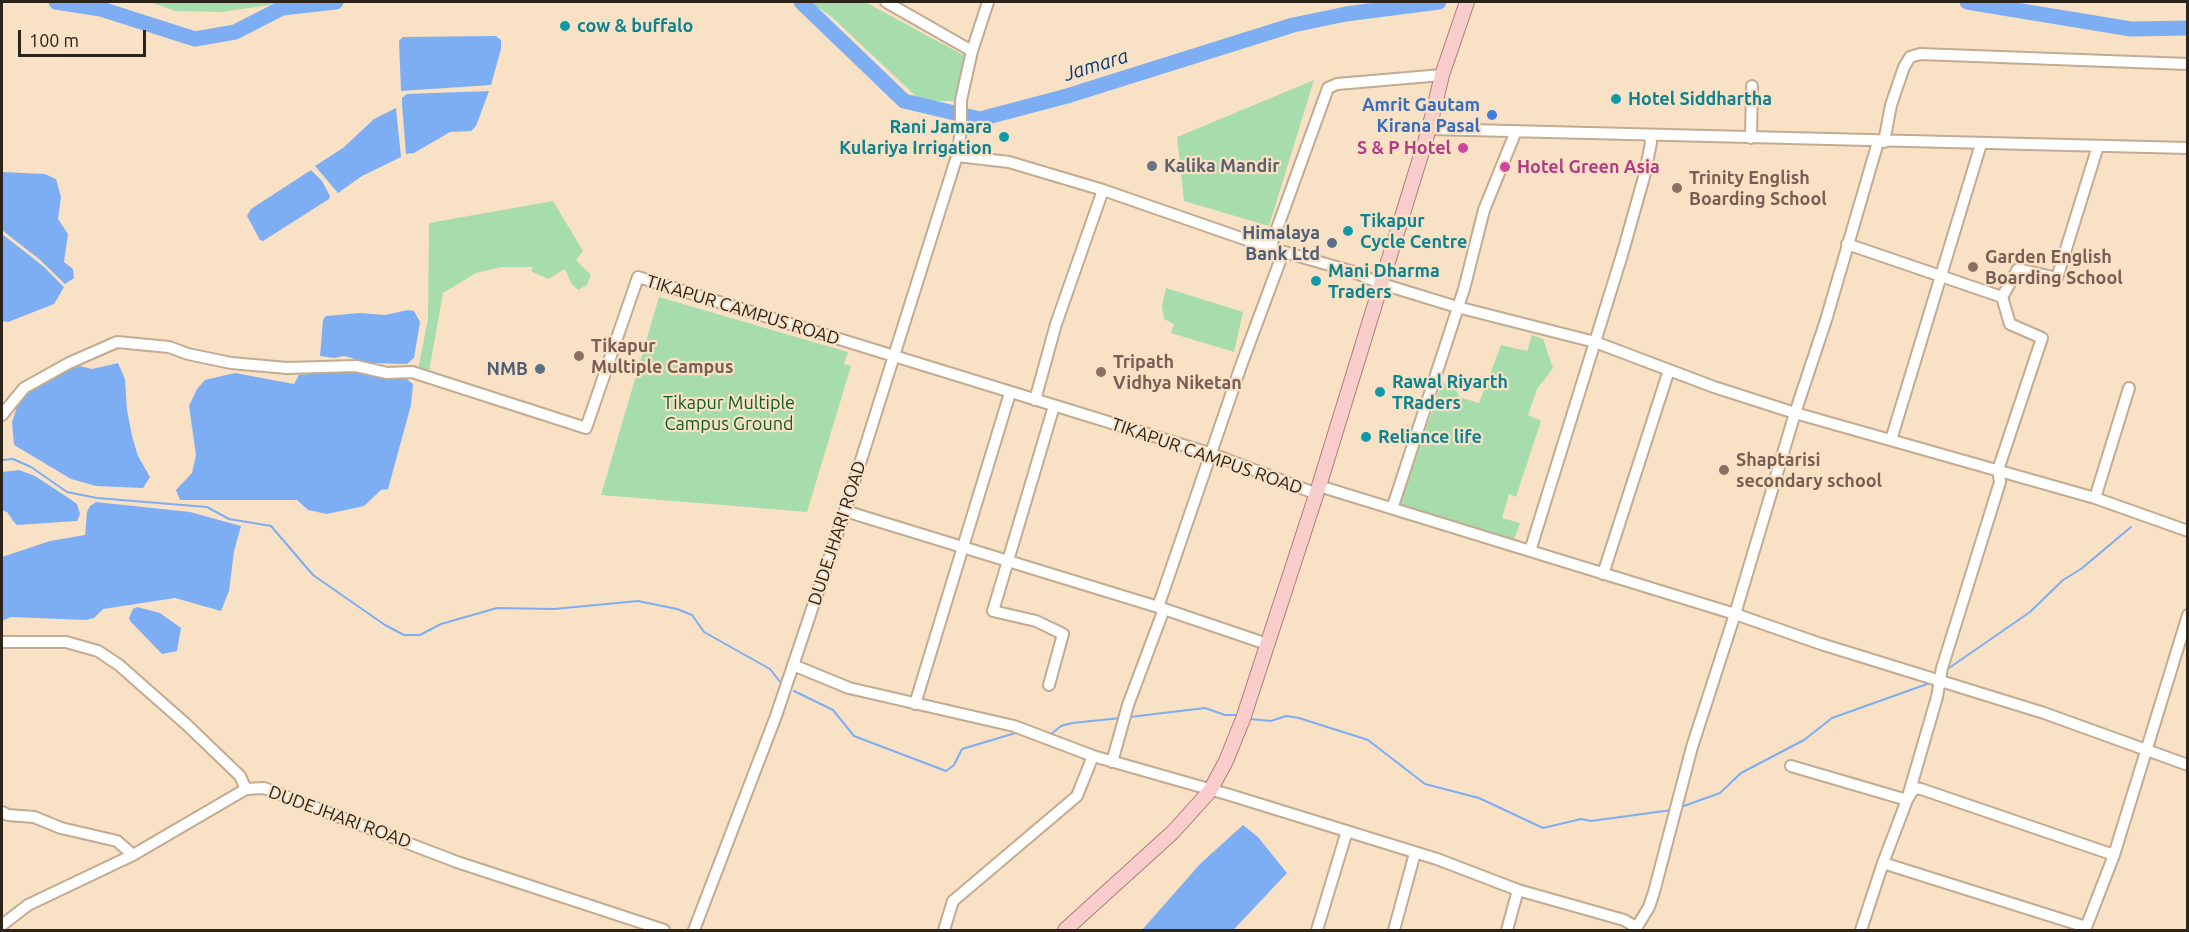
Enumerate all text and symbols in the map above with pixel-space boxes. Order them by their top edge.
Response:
place label: cow & buffalo [577,15,693,37]
scale bar [21,18,148,56]
marker: cow & buffalo [558,19,572,33]
text: 100 m [29,30,79,50]
water label: Jamara [1061,44,1131,86]
place label: Hotel Siddhartha [1628,88,1772,110]
marker: Hotel Siddhartha [1609,92,1623,106]
place label: Amrit Gautam Kirana Pasal [1362,94,1480,136]
marker: Amrit Gautam Kirana Pasal [1485,108,1499,122]
place label: Rani Jamara Kulariya Irrigation [839,116,992,158]
marker: Rani Jamara Kulariya Irrigation [997,130,1011,144]
place label: S & P Hotel [1357,137,1451,159]
marker: S & P Hotel [1456,141,1470,155]
place label: Kalika Mandir [1164,155,1280,177]
place label: Hotel Green Asia [1517,156,1660,178]
marker: Kalika Mandir [1145,159,1159,173]
marker: Hotel Green Asia [1498,160,1512,174]
place label: Trinity English Boarding School [1689,167,1827,210]
marker: Trinity English Boarding School [1670,181,1684,195]
place label: Tikapur Cycle Centre [1360,210,1467,252]
place label: Himalaya Bank Ltd [1242,222,1320,264]
marker: Tikapur Cycle Centre [1341,224,1355,238]
marker: Himalaya Bank Ltd [1325,236,1339,250]
place label: Garden English Boarding School [1985,246,2123,288]
place label: Mani Dharma Traders [1328,260,1440,302]
marker: Garden English Boarding School [1966,260,1980,274]
street label: TIKAPUR CAMPUS ROAD [644,270,842,350]
marker: Mani Dharma Traders [1309,274,1323,288]
place label: Tikapur Multiple Campus [591,335,733,378]
marker: Tikapur Multiple Campus [572,349,586,363]
place label: Tripath Vidhya Niketan [1113,351,1242,394]
place label: NMB [487,358,528,380]
marker: NMB [533,362,547,376]
marker: Tripath Vidhya Niketan [1094,365,1108,379]
place label: Rawal Riyarth TRaders [1392,371,1508,413]
marker: Rawal Riyarth TRaders [1373,385,1387,399]
park label: Tikapur Multiple Campus Ground [663,392,795,434]
street label: TIKAPUR CAMPUS ROAD [1108,413,1306,499]
place label: Reliance life [1378,426,1482,448]
marker: Reliance life [1359,430,1373,444]
place label: Shaptarisi secondary school [1736,449,1882,492]
street label: DUDEJHARI ROAD [803,458,871,608]
marker: Shaptarisi secondary school [1717,463,1731,477]
street label: DUDEJHARI ROAD [266,781,414,853]

